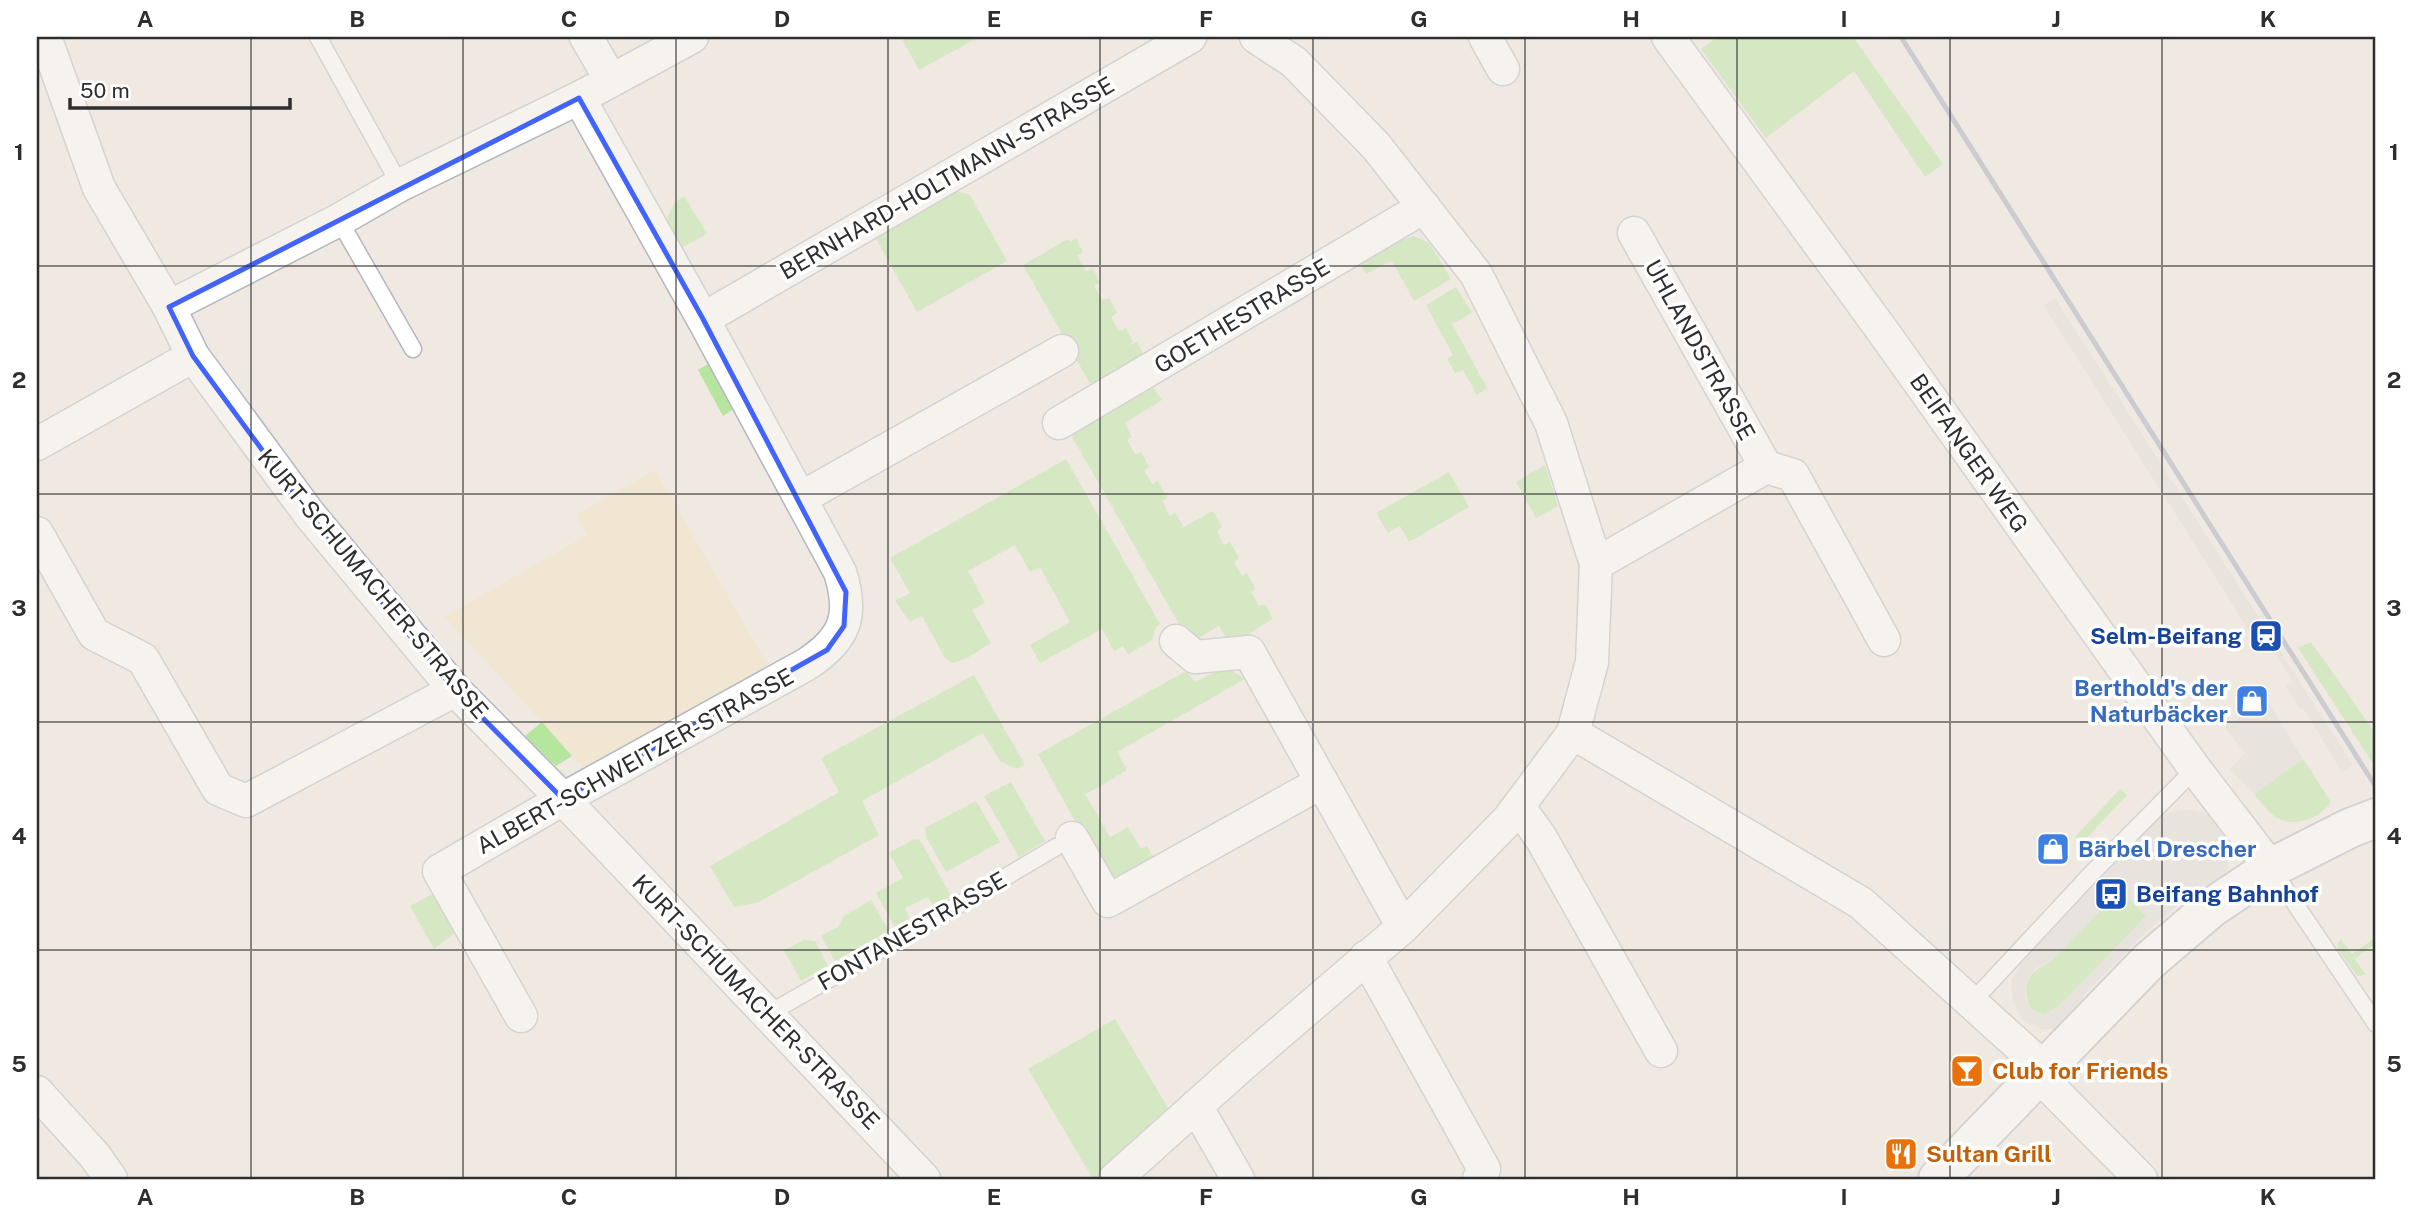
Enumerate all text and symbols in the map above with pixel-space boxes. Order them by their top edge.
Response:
text: A [137,5,154,32]
text: B [349,5,365,32]
text: C [561,5,577,32]
text: D [774,5,790,32]
text: E [987,5,1001,32]
text: F [1199,5,1213,32]
text: G [1410,5,1428,32]
text: H [1622,5,1640,32]
text: I [1840,5,1848,32]
text: J [2051,5,2061,32]
text: K [2260,5,2276,32]
scale bar [70,66,290,110]
street label: BERNHARD-HOLTMANN-STRASSE [775,71,1119,285]
text: 50 m [80,78,130,103]
text: 1 [14,138,24,165]
text: 1 [2389,138,2399,165]
street label: GOETHESTRASSE [1149,253,1334,379]
street label: UHLANDSTRASSE [1640,255,1761,445]
text: 2 [12,366,26,393]
text: 2 [2387,366,2401,393]
street label: BEIFANGER WEG [1905,368,2034,537]
street label: KURT-SCHUMACHER-STRASSE [253,443,494,724]
text: 3 [11,594,27,621]
text: 3 [2386,594,2402,621]
station icon: Selm-Beifang [2247,617,2285,655]
place label: Selm-Beifang [2090,622,2242,649]
street label: ALBERT-SCHWEITZER-STRASSE [472,662,798,859]
place label: Berthold's der Naturbäcker [2074,674,2228,727]
shop icon: Berthold's der Naturbäcker [2233,682,2271,720]
text: 4 [11,822,27,849]
text: 4 [2386,822,2402,849]
shop icon: Bärbel Drescher [2034,830,2072,868]
place label: Bärbel Drescher [2078,835,2256,862]
street label: FONTANESTRASSE [813,866,1011,996]
street label: KURT-SCHUMACHER-STRASSE [627,869,885,1135]
bus stop icon: Beifang Bahnhof [2092,875,2130,913]
place label: Beifang Bahnhof [2136,880,2319,907]
text: 5 [11,1050,27,1077]
text: 5 [2386,1050,2402,1077]
bar icon: Club for Friends [1948,1052,1986,1090]
place label: Club for Friends [1992,1057,2168,1084]
restaurant icon: Sultan Grill [1882,1135,1920,1173]
place label: Sultan Grill [1926,1140,2052,1167]
text: A [137,1183,154,1210]
text: B [349,1183,365,1210]
text: C [561,1183,577,1210]
text: D [774,1183,790,1210]
text: E [987,1183,1001,1210]
text: F [1199,1183,1213,1210]
text: G [1410,1183,1428,1210]
text: H [1622,1183,1640,1210]
text: I [1840,1183,1848,1210]
text: J [2051,1183,2061,1210]
text: K [2260,1183,2276,1210]

